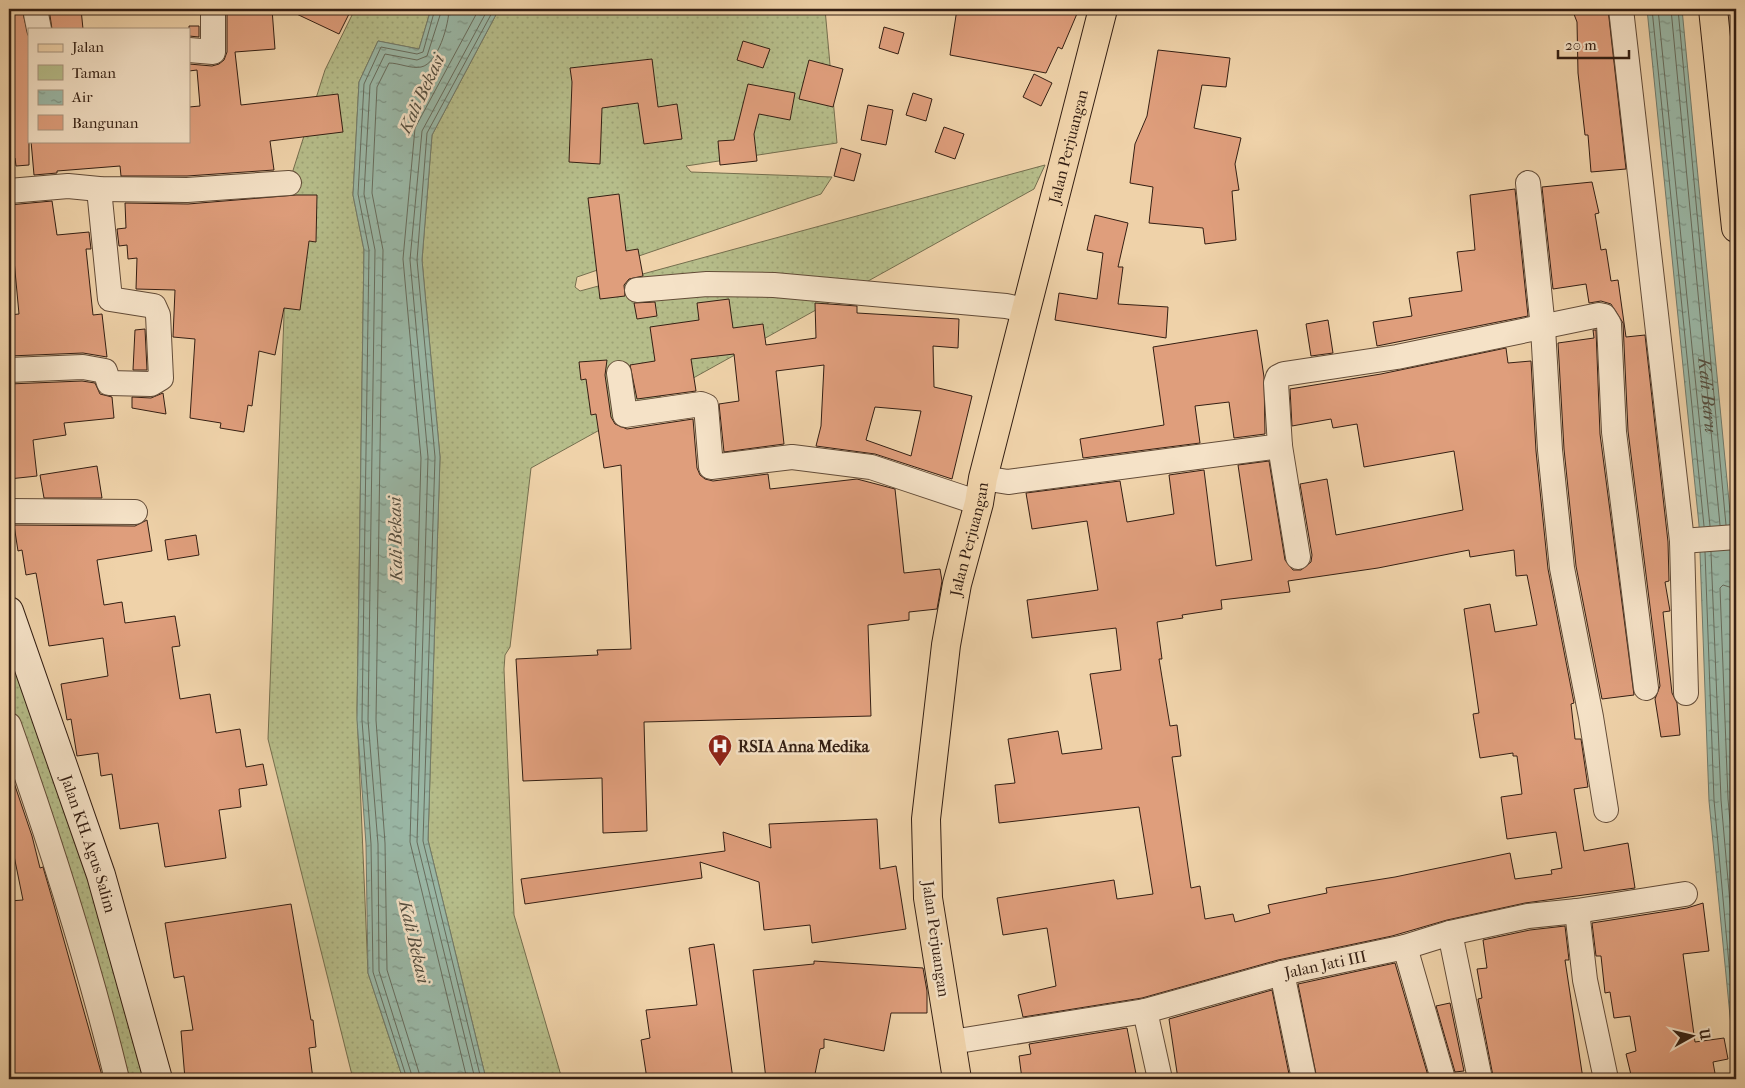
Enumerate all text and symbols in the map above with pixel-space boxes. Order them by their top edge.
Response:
legend [28,28,190,142]
scale bar [1558,28,1629,60]
text: 20 m [1565,36,1597,54]
text: Jalan [71,38,104,56]
water label: Kali Bekasi [394,49,450,139]
text: Taman [72,64,116,82]
street label: Jalan Perjuangan [1044,87,1092,207]
text: Air [71,88,93,106]
text: Bangunan [72,114,139,132]
water label: Kali Baru [1693,355,1722,434]
street label: Jalan Perjuangan [945,480,992,599]
water label: Kali Bekasi [385,495,407,584]
hospital icon: RSIA Anna Medika [707,733,733,767]
place label: RSIA Anna Medika [738,737,870,756]
street label: Jalan KH. Agus Salim [57,770,121,915]
street label: Jalan Perjuangan [918,878,954,999]
water label: Kali Bekasi [394,896,434,987]
street label: Jalan Jati III [1281,946,1368,982]
north arrow [1668,1010,1718,1060]
text: U [1695,1027,1714,1041]

